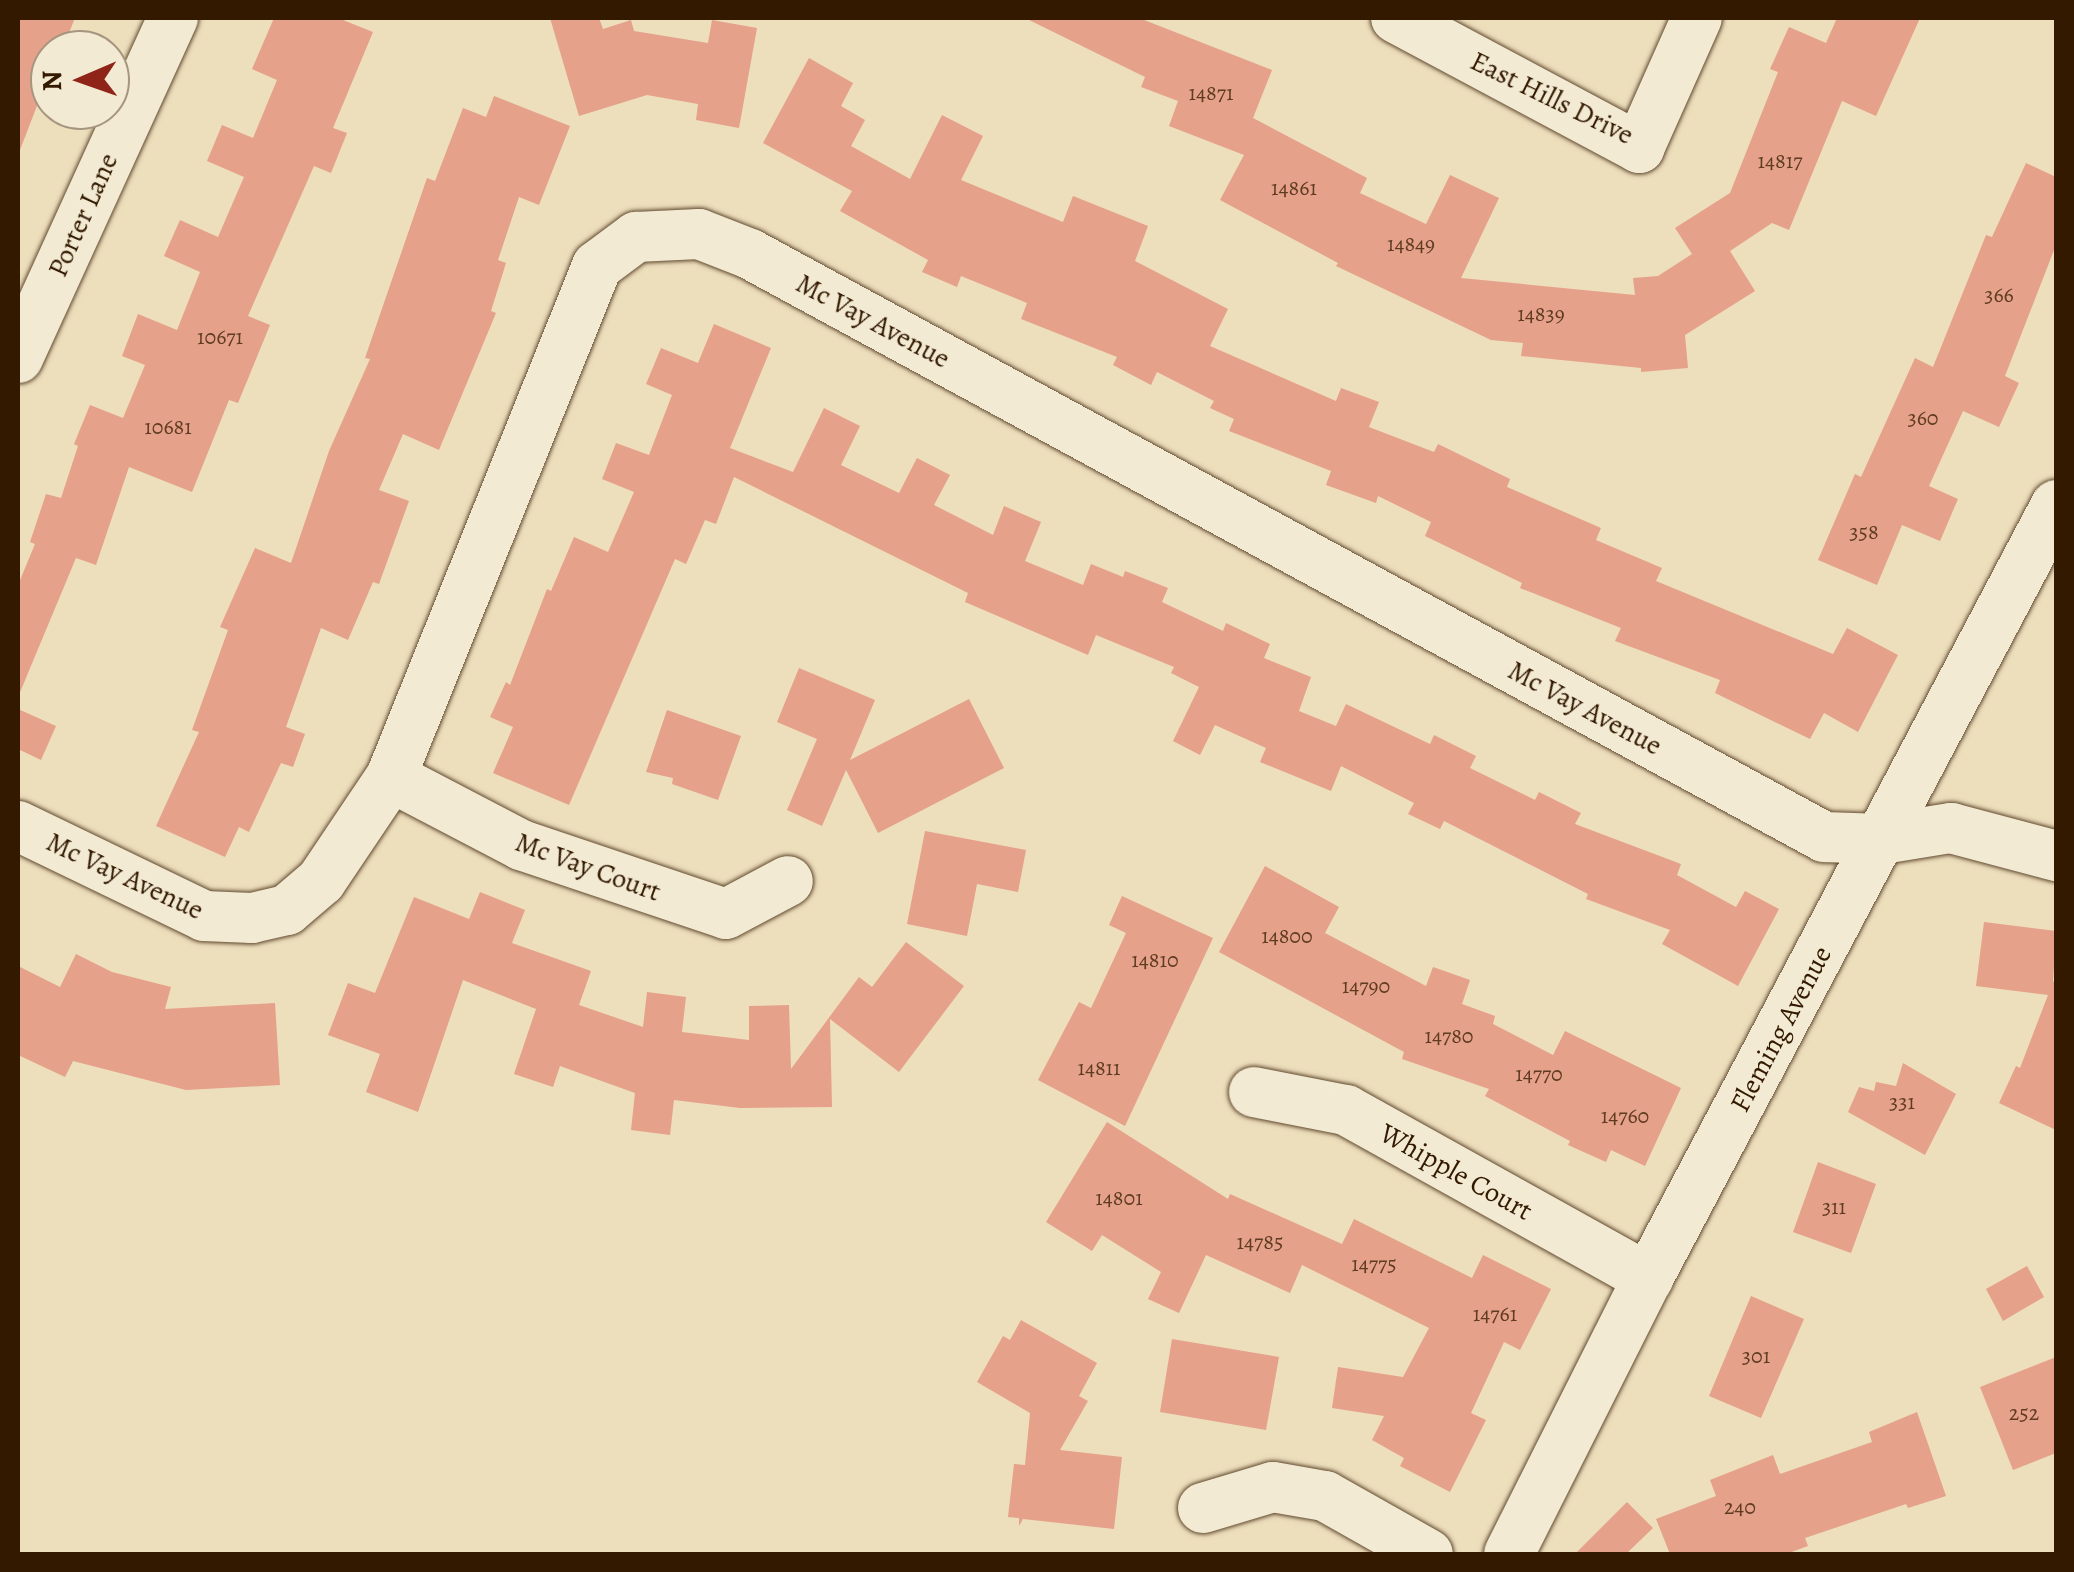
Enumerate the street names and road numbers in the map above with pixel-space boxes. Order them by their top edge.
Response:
street label: East Hills Drive [1465,44,1639,152]
street label: Porter Lane [41,148,125,282]
street label: Mc Vay Avenue [790,266,956,376]
street label: Mc Vay Avenue [1502,653,1668,763]
street label: Mc Vay Avenue [41,825,209,927]
street label: Mc Vay Court [511,825,665,909]
street label: Fleming Avenue [1723,940,1839,1118]
street label: Whipple Court [1374,1116,1538,1228]

